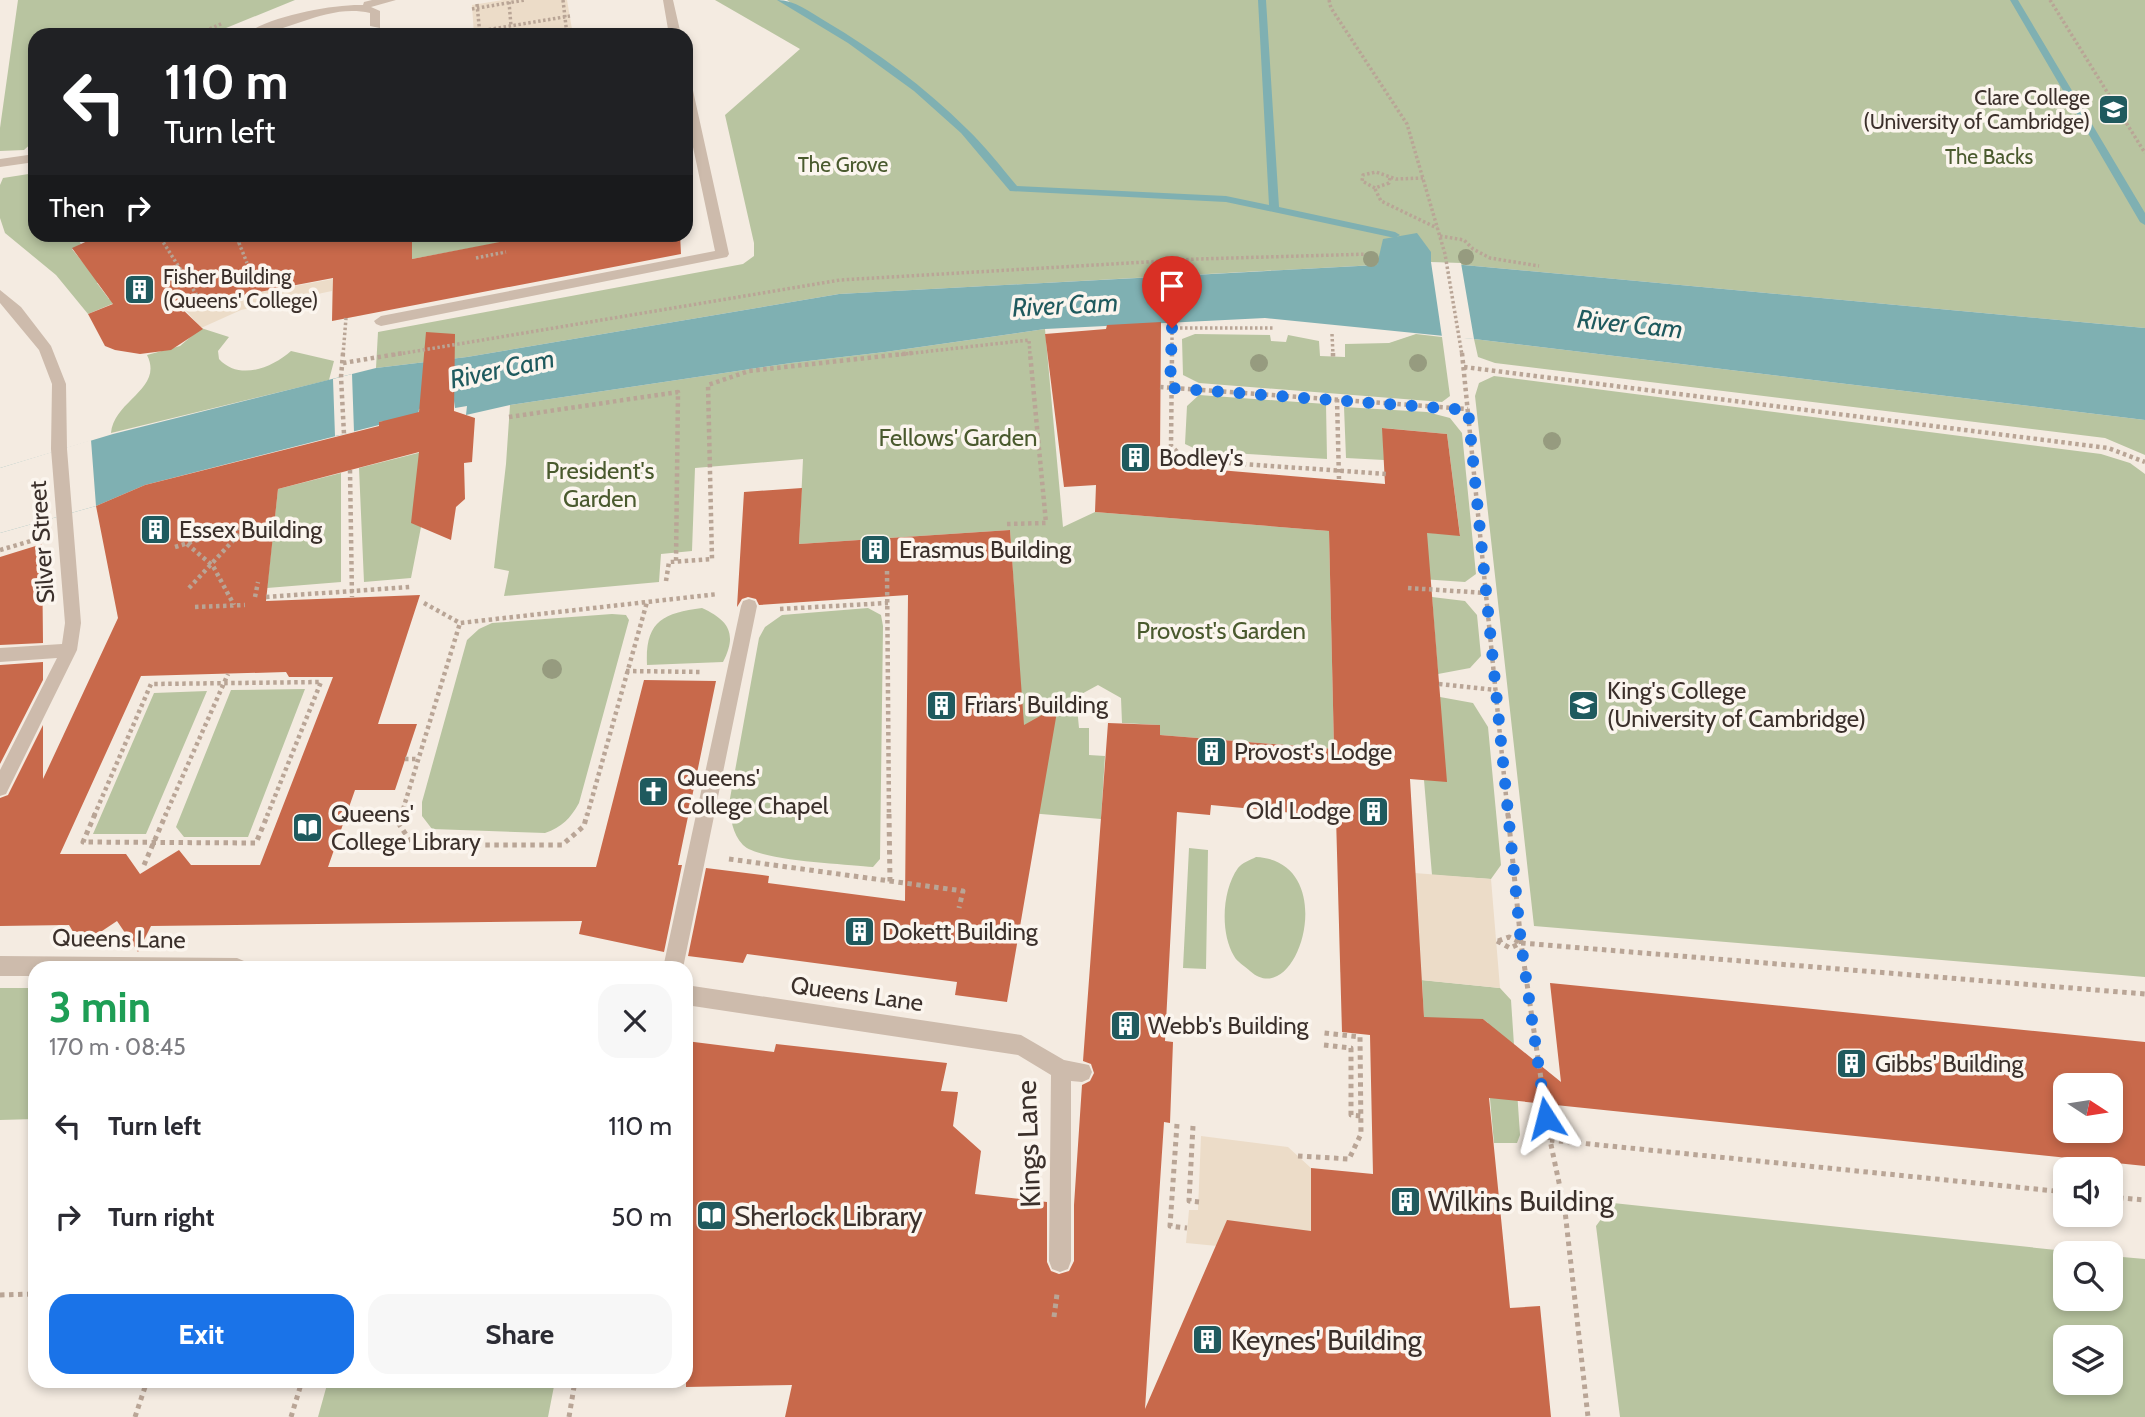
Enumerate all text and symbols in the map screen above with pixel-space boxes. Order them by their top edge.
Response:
text: 110 m [164,52,288,111]
icon: left [49,56,140,147]
place label: Clare College (University of Cambridge) [1863,85,2090,134]
school or university icon: Clare College (University of Cambridge) [2096,93,2130,127]
text: Turn left [164,112,275,151]
park label: The Backs [1945,144,2033,169]
park label: The Grove [798,152,889,177]
icon: right [119,189,157,227]
text: Then [49,192,105,224]
pin [1142,256,1202,328]
place label: Fisher Building (Queens' College) [163,264,318,313]
icon: arrive [1153,267,1191,305]
building icon: Fisher Building (Queens' College) [123,272,157,306]
water label: River Cam [1011,286,1119,324]
water label: River Cam [1576,303,1684,345]
water label: River Cam [447,342,557,396]
park label: Fellows' Garden [879,423,1037,452]
building icon: Bodley's [1119,441,1153,475]
place label: Bodley's [1159,443,1244,472]
park label: President's Garden [546,456,654,513]
street label: Silver Street [23,480,60,604]
building icon: Essex Building [139,513,173,547]
place label: Essex Building [179,515,323,544]
building icon: Erasmus Building [859,533,893,567]
place label: Erasmus Building [899,535,1072,564]
park label: Provost's Garden [1136,616,1306,645]
place label: King's College (University of Cambridge) [1607,676,1866,733]
building icon: Friars' Building [924,688,958,722]
school or university icon: King's College (University of Cambridge) [1567,688,1601,722]
place label: Friars' Building [964,690,1109,719]
building icon: Provost's Lodge [1194,735,1228,769]
place label: Provost's Lodge [1234,737,1392,766]
place label: Queens' College Chapel [677,763,829,820]
church icon: Queens' College Chapel [637,775,671,809]
building icon: Old Lodge [1357,794,1391,828]
place label: Old Lodge [1246,796,1351,825]
place label: Queens' College Library [331,799,481,856]
library icon: Queens' College Library [291,811,325,845]
building icon: Dokett Building [842,915,876,949]
place label: Dokett Building [882,917,1039,946]
street label: Queens Lane [52,923,186,954]
street label: Queens Lane [789,970,925,1017]
text: 3 min [49,981,151,1033]
button: close [598,984,672,1058]
building icon: Webb's Building [1108,1009,1142,1043]
place label: Webb's Building [1148,1011,1310,1040]
text: 170 m · 08:45 [49,1033,186,1061]
building icon: Gibbs' Building [1835,1047,1869,1081]
place label: Gibbs' Building [1875,1049,2024,1078]
north arrow [2053,1073,2123,1143]
map controls [2053,1073,2123,1395]
street label: Kings Lane [1009,1080,1047,1208]
position arrow [1509,1081,1583,1155]
icon: left [49,1107,87,1145]
text: Turn left [108,1110,201,1142]
text: 110 m [608,1110,672,1142]
button: sound [2053,1157,2123,1227]
building icon: Wilkins Building [1388,1184,1422,1218]
place label: Wilkins Building [1428,1184,1615,1218]
icon: right [49,1198,87,1236]
library icon: Sherlock Library [694,1199,728,1233]
place label: Sherlock Library [734,1199,923,1233]
text: Turn right [108,1201,214,1233]
text: 50 m [611,1201,672,1233]
button: search [2053,1241,2123,1311]
button: Exit [49,1294,354,1374]
button: Share [368,1294,672,1374]
building icon: Keynes' Building [1191,1323,1225,1357]
place label: Keynes' Building [1231,1323,1423,1357]
button: layers [2053,1325,2123,1395]

